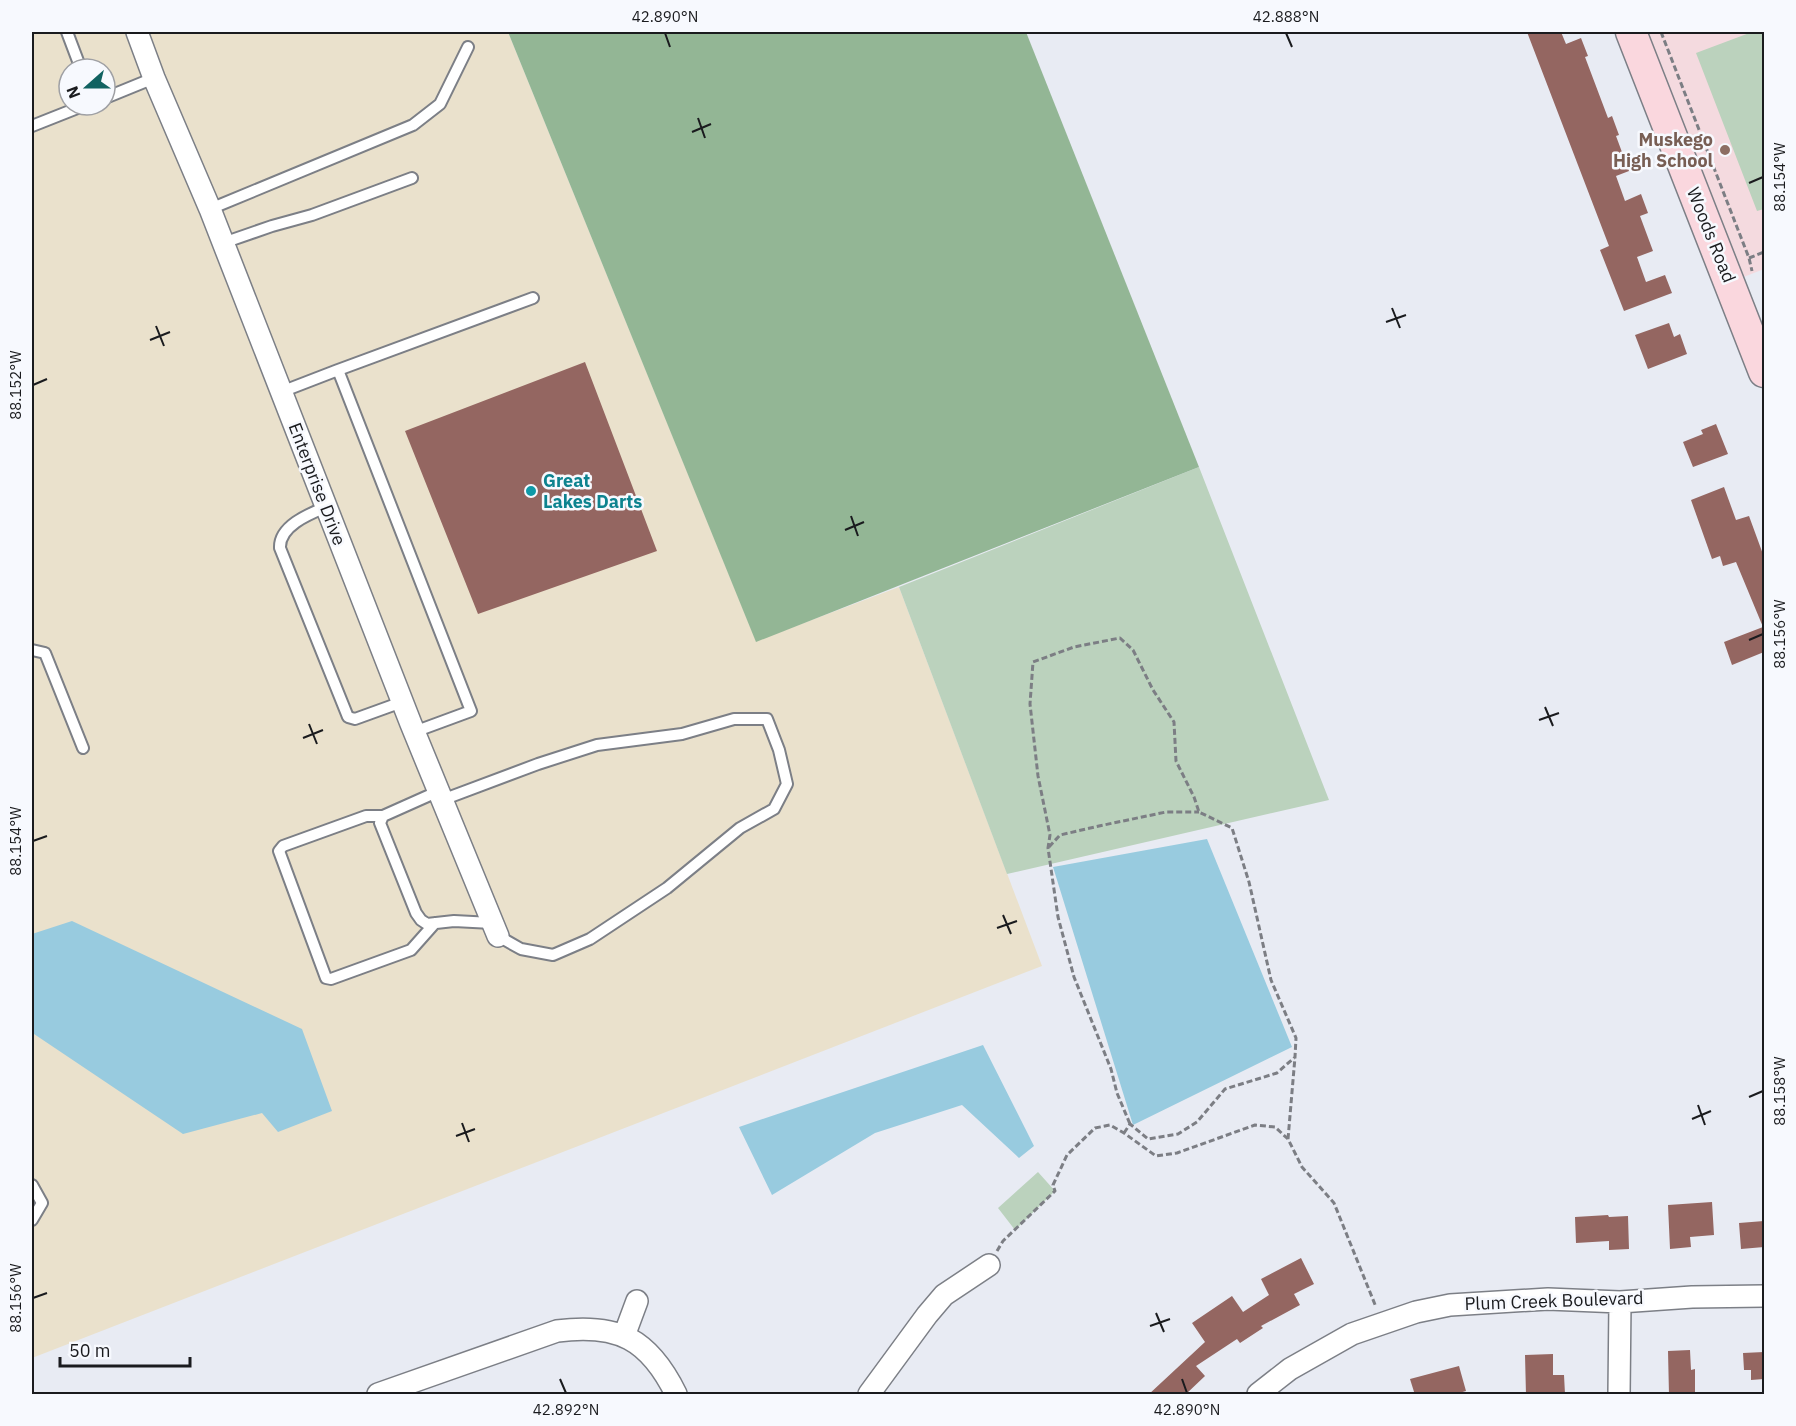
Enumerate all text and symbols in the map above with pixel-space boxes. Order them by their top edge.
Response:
text: 42.890°N [632,7,698,26]
text: 42.888°N [1253,7,1319,26]
north arrow [57,57,117,117]
text: N [62,83,84,101]
place label: Muskego High School [1613,128,1714,172]
text: 88.154°W [1770,142,1789,212]
marker: Muskego High School [1718,143,1732,157]
street label: Woods Road [1682,184,1741,286]
text: 88.152°W [6,350,25,420]
street label: Enterprise Drive [283,419,351,549]
place label: Great Lakes Darts [543,469,642,513]
marker: Great Lakes Darts [524,484,538,498]
text: 88.156°W [1770,599,1789,669]
text: 88.154°W [6,806,25,876]
text: 88.158°W [1770,1056,1789,1126]
text: 88.156°W [6,1263,25,1333]
street label: Plum Creek Boulevard [1464,1286,1644,1315]
scale bar [60,1330,190,1368]
text: 50 m [69,1339,111,1362]
text: 42.892°N [533,1400,599,1419]
text: 42.890°N [1154,1400,1220,1419]

